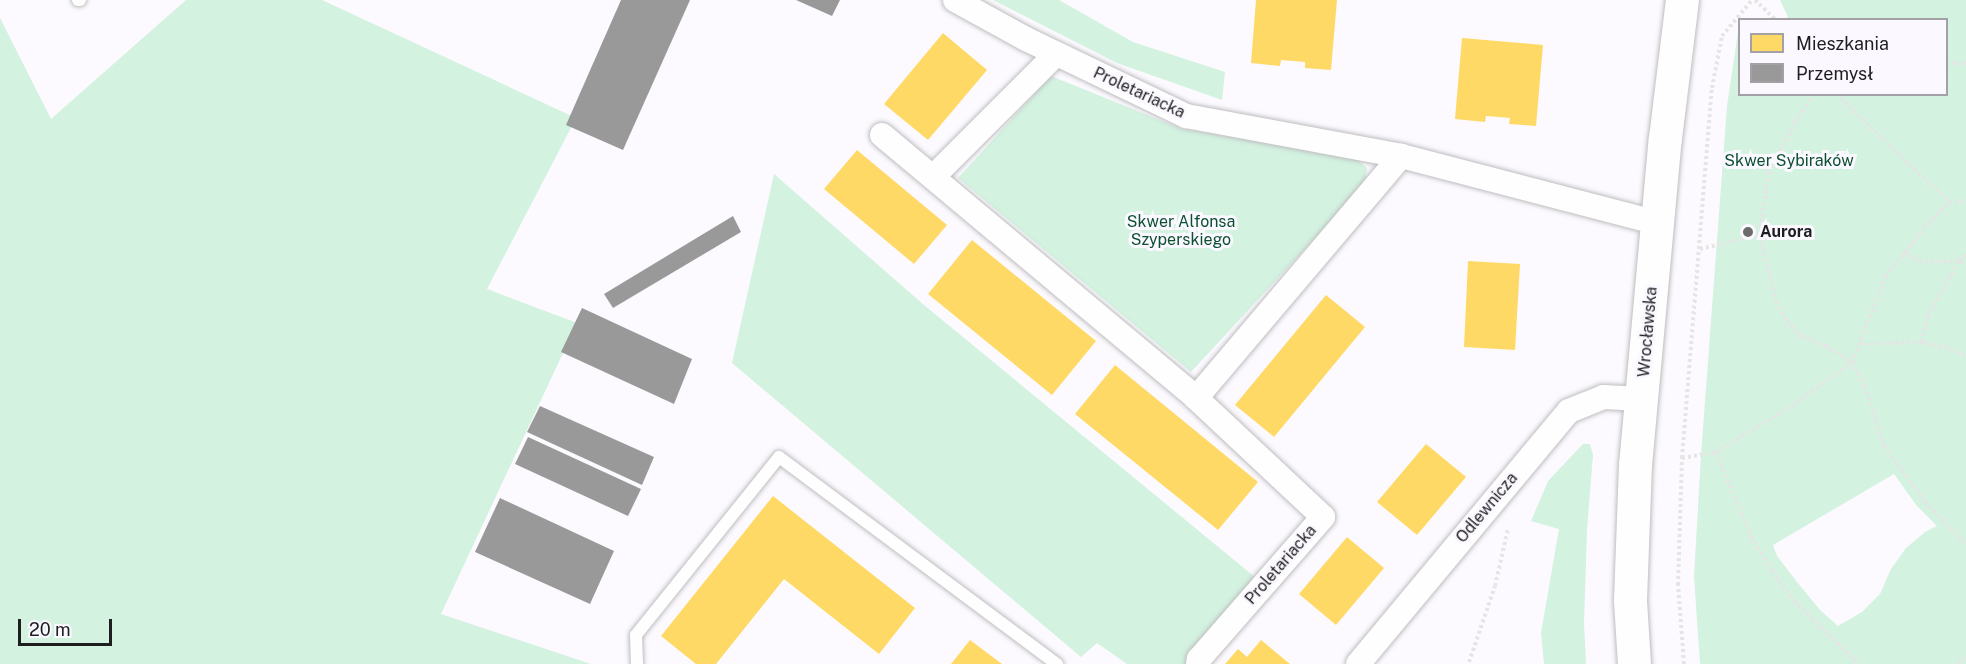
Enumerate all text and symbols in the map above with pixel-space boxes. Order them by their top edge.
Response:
legend [1738,18,1948,96]
text: Mieszkania [1796,33,1889,54]
street label: Proletariacka [1090,63,1188,123]
text: Przemysł [1796,63,1874,84]
park label: Skwer Sybiraków [1724,151,1854,171]
park label: Skwer Alfonsa Szyperskiego [1127,212,1235,250]
place label: Aurora [1760,222,1812,242]
marker: Aurora [1741,225,1755,239]
street label: Wrocławska [1634,286,1662,378]
street label: Odlewnicza [1452,469,1522,547]
street label: Proletariacka [1241,521,1321,609]
scale bar [21,607,116,645]
text: 20 m [29,619,71,640]

